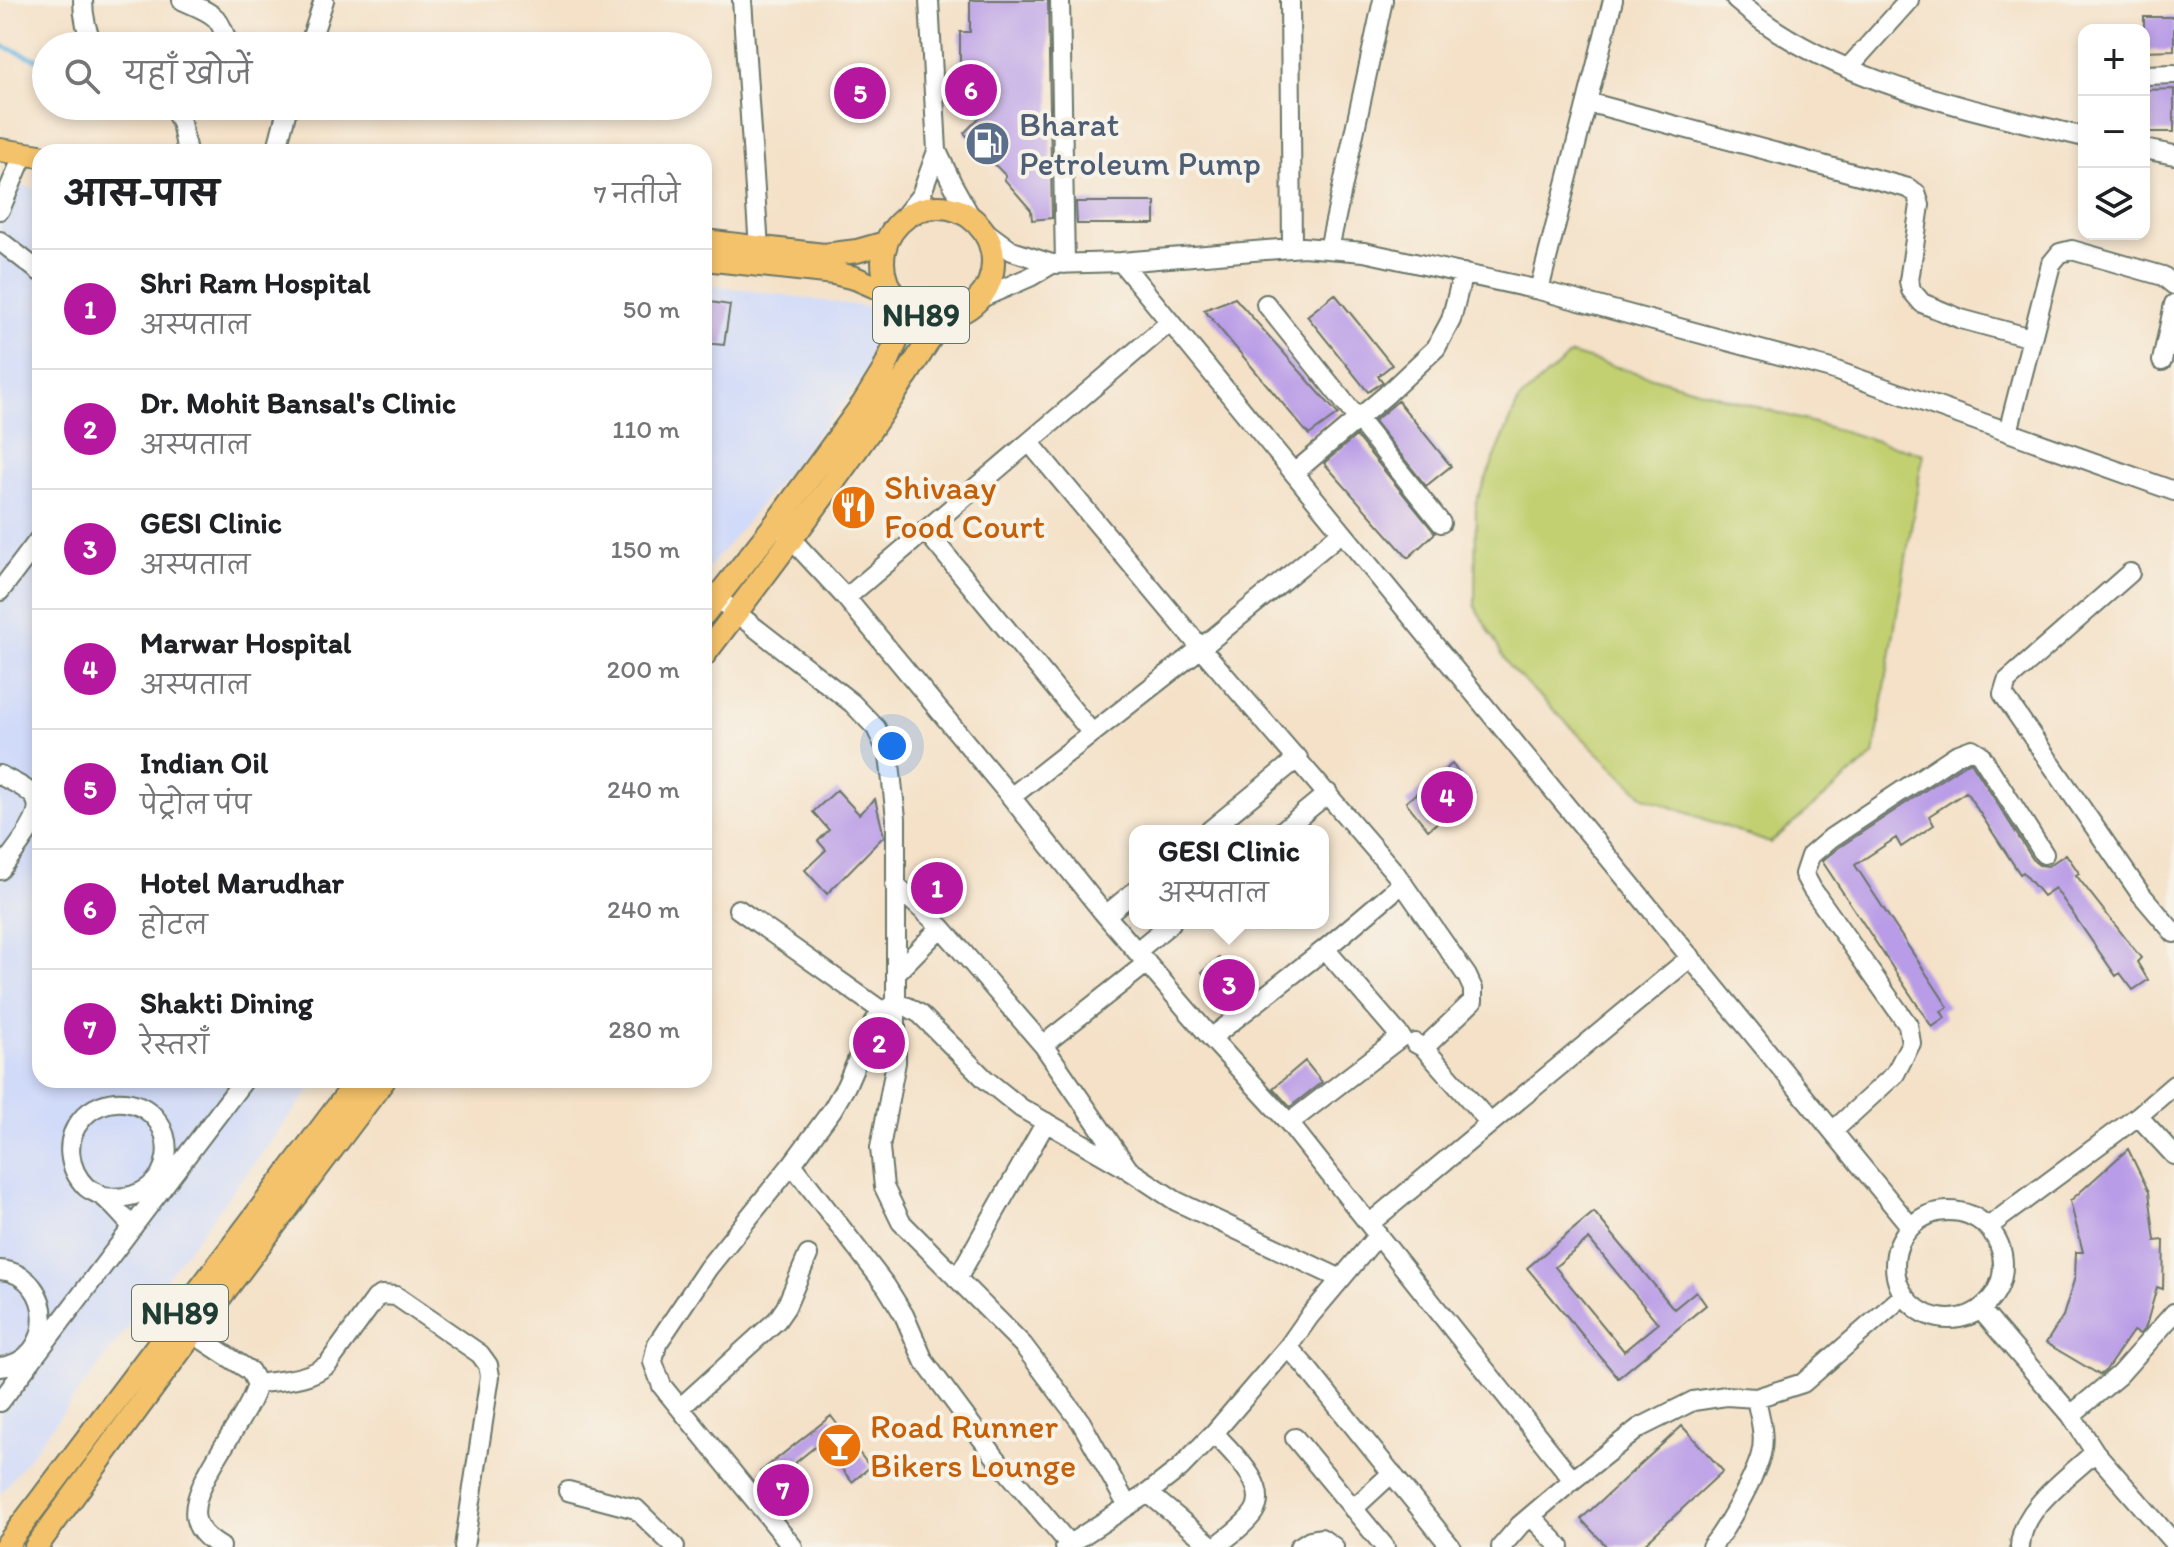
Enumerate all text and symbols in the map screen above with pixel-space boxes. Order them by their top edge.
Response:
map controls [2078,24,2150,240]
button: + [2078,24,2150,96]
search box [32,32,712,120]
icon: search [60,54,104,98]
text: यहाँ खोजें [124,55,252,92]
pin: 6 [945,60,997,120]
pin: 5 [834,63,886,123]
button: − [2078,96,2150,168]
place label: Bharat Petroleum Pump [1019,104,1261,184]
fuel station icon: Bharat Petroleum Pump [964,120,1012,168]
button: layers [2078,168,2150,240]
text: आस-पास [64,173,219,214]
text: 7 नतीजे [594,178,680,210]
text: Shri Ram Hospital [140,264,370,301]
road number: NH89 [873,287,969,343]
text: 1 [84,293,96,325]
text: 50 m [623,293,680,325]
text: अस्पताल [140,309,250,341]
text: Dr. Mohit Bansal's Clinic [140,384,456,421]
text: 2 [83,413,97,445]
text: 110 m [612,413,680,445]
text: अस्पताल [140,429,250,461]
place label: Shivaay Food Court [884,467,1045,547]
restaurant icon: Shivaay Food Court [829,483,877,531]
text: GESI Clinic [140,504,282,541]
text: 3 [83,533,97,565]
text: 150 m [611,533,680,565]
text: अस्पताल [140,549,250,581]
text: Marwar Hospital [140,624,351,661]
text: 4 [82,653,98,685]
text: 200 m [607,653,680,685]
text: अस्पताल [140,669,250,701]
your location [872,726,912,766]
text: Indian Oil [140,744,268,781]
pin: 4 [1421,767,1473,827]
text: 5 [83,773,97,805]
text: 240 m [607,773,680,805]
text: पेट्रोल पंप [140,789,251,821]
popup [1129,825,1329,929]
text: GESI Clinic [1158,832,1300,869]
pin: 1 [911,858,963,918]
text: Hotel Marudhar [140,864,344,901]
text: अस्पताल [1158,877,1268,909]
text: 6 [83,893,97,925]
text: 240 m [607,893,680,925]
text: होटल [140,909,208,941]
pin: 3 [1203,955,1255,1015]
text: Shakti Dining [140,984,313,1021]
text: 7 [84,1013,96,1045]
text: 280 m [608,1013,680,1045]
pin: 2 [853,1013,905,1073]
text: रेस्तराँ [140,1029,209,1061]
road number: NH89 [132,1285,228,1341]
place label: Road Runner Bikers Lounge [870,1406,1076,1486]
bar icon: Road Runner Bikers Lounge [815,1422,863,1470]
pin: 7 [757,1460,809,1520]

